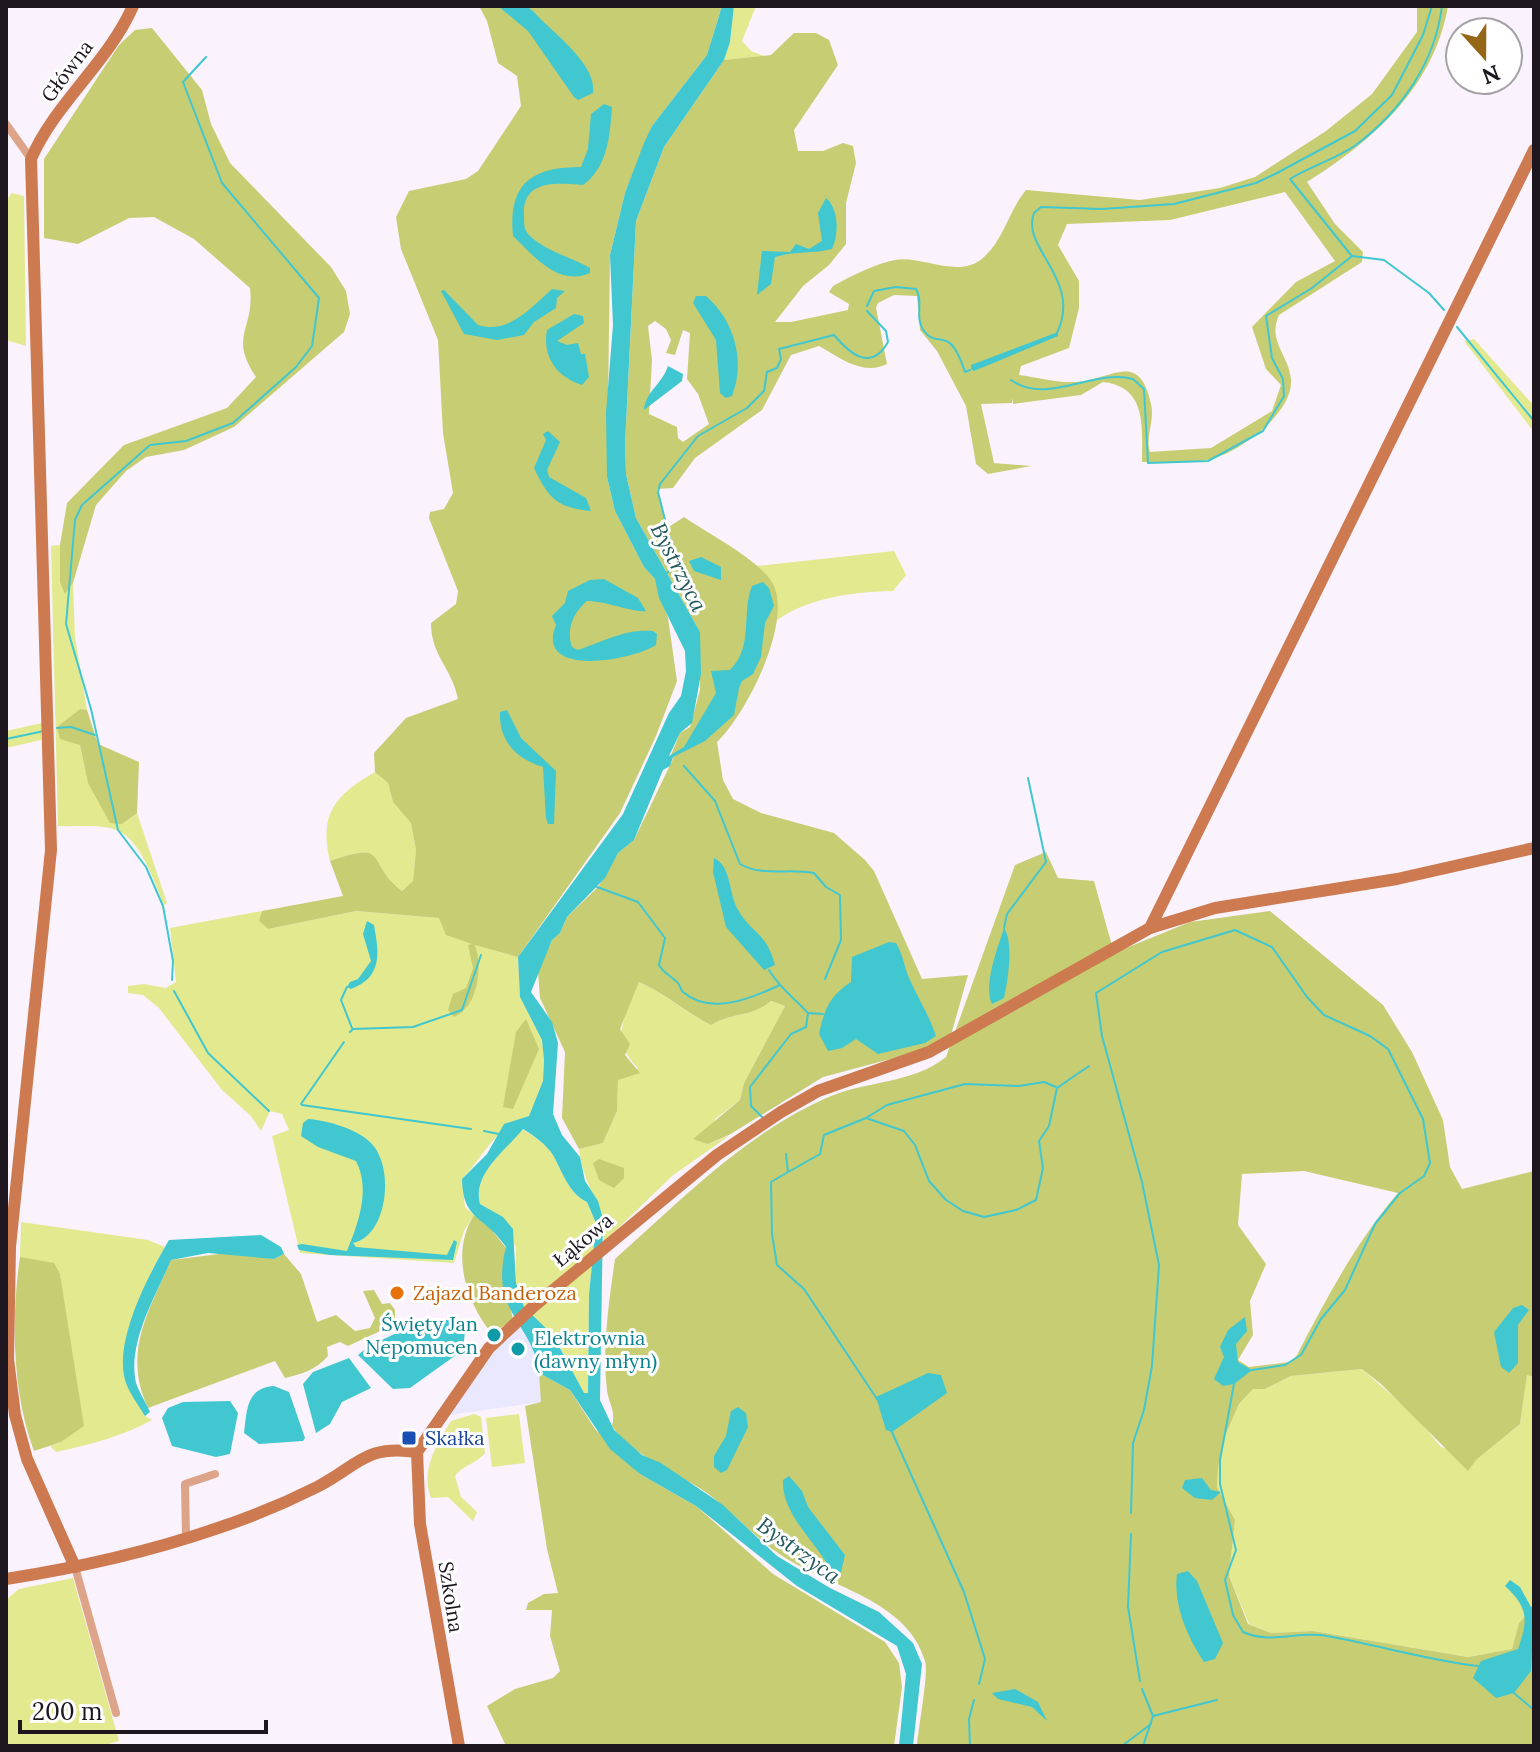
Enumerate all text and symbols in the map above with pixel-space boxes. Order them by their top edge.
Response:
north arrow [1444,16,1524,96]
street label: Główna [35,35,98,107]
text: N [1478,59,1504,91]
water label: Bystrzyca [645,518,714,617]
street label: Łąkowa [548,1207,618,1272]
place label: Zajazd Banderoza [413,1280,577,1305]
marker: Zajazd Banderoza [388,1284,406,1302]
place label: Święty Jan Nepomucen [365,1311,478,1359]
place label: Elektrownia (dawny młyn) [534,1325,657,1374]
marker: Święty Jan Nepomucen [485,1326,503,1344]
marker: Elektrownia (dawny młyn) [509,1340,527,1358]
place label: Skałka [425,1425,485,1450]
marker: Skałka [400,1429,418,1447]
water label: Bystrzyca [752,1510,847,1590]
street label: Szkolna [434,1560,469,1634]
scale bar [20,1684,266,1734]
text: 200 m [32,1696,102,1727]

